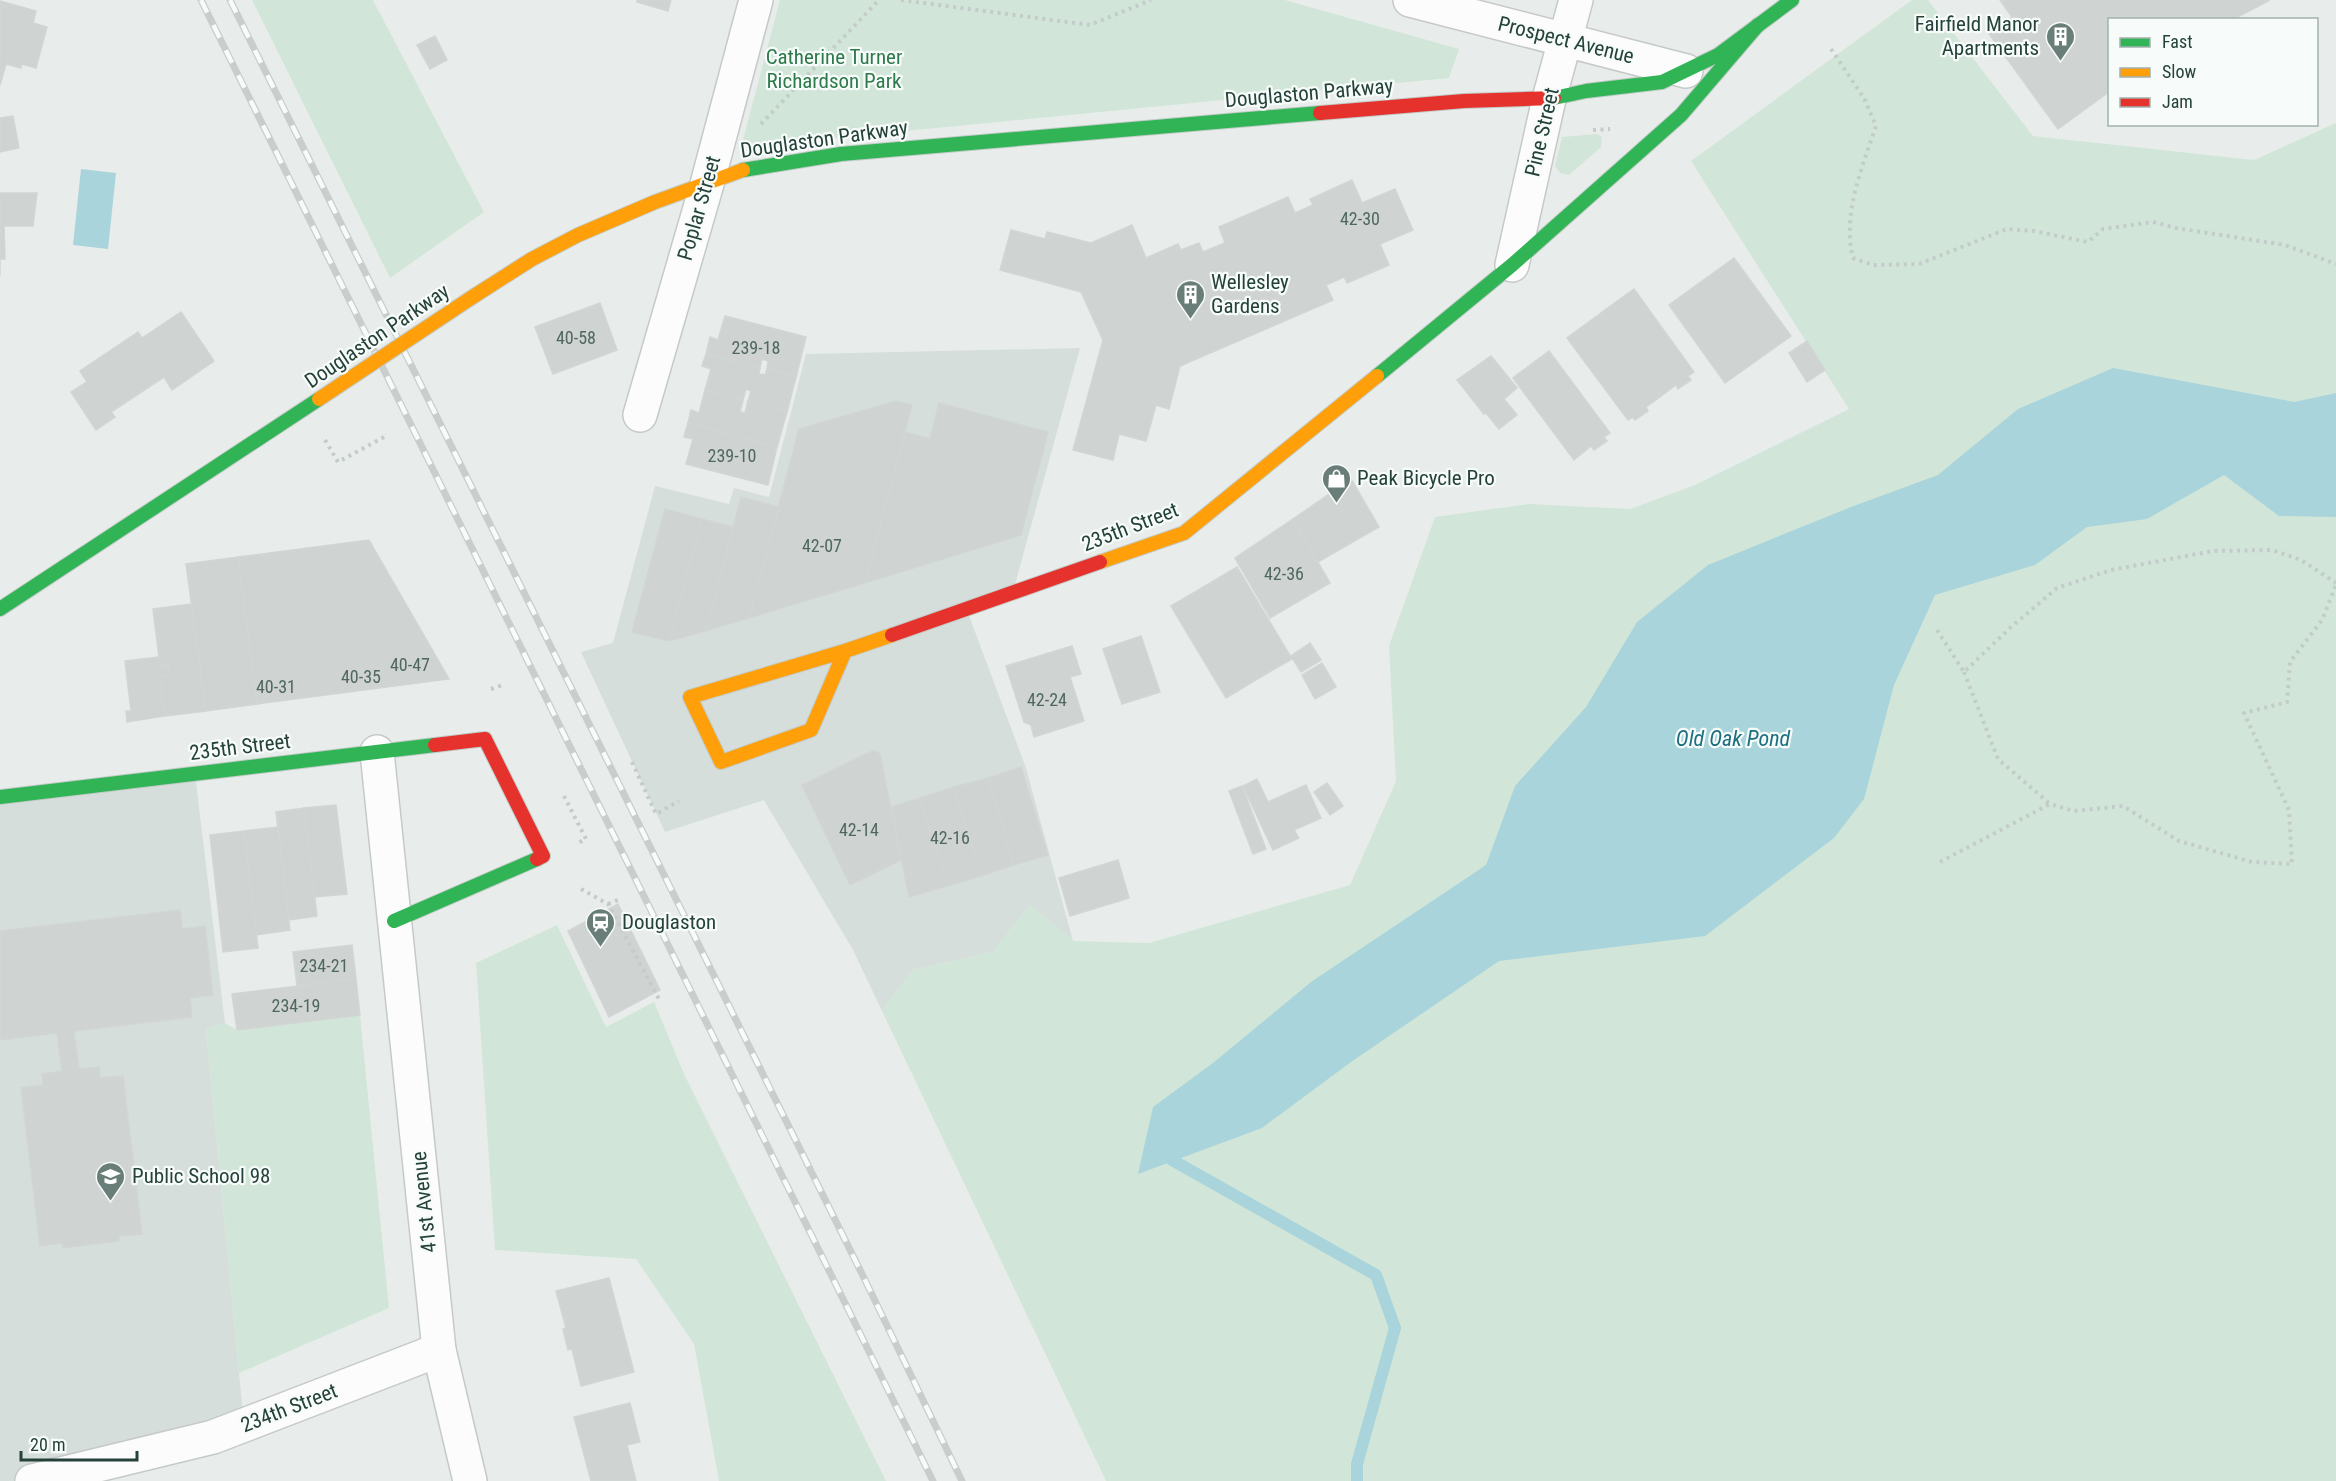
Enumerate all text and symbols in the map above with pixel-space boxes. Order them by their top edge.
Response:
street label: Prospect Avenue [1495,12,1637,69]
place label: Fairfield Manor Apartments [1915,12,2039,60]
legend [2108,18,2318,126]
building icon: Fairfield Manor Apartments [2044,20,2076,62]
text: Fast [2162,31,2193,52]
park label: Catherine Turner Richardson Park [766,45,902,93]
text: Slow [2162,61,2197,82]
street label: Douglaston Parkway [1224,74,1394,112]
street label: Pine Street [1520,85,1564,179]
text: Jam [2162,91,2193,112]
street label: Douglaston Parkway [739,115,909,163]
street label: Poplar Street [673,153,725,263]
house number: 42-30 [1340,208,1380,229]
place label: Wellesley Gardens [1211,270,1289,318]
building icon: Wellesley Gardens [1174,278,1206,320]
street label: Douglaston Parkway [300,279,454,393]
house number: 40-58 [556,327,596,348]
house number: 239-18 [732,337,780,358]
house number: 239-10 [708,445,756,466]
shop icon: Peak Bicycle Pro [1320,462,1352,504]
place label: Peak Bicycle Pro [1357,466,1495,490]
street label: 235th Street [1078,498,1182,556]
house number: 42-07 [802,535,842,556]
house number: 42-36 [1264,563,1304,584]
house number: 40-47 [390,654,430,675]
house number: 40-35 [341,666,381,687]
house number: 40-31 [256,676,296,697]
house number: 42-24 [1027,689,1067,710]
water label: Old Oak Pond [1676,726,1791,751]
street label: 235th Street [188,729,292,765]
house number: 42-14 [839,819,879,840]
house number: 42-16 [930,827,970,848]
station icon: Douglaston [585,906,617,948]
place label: Douglaston [622,910,716,934]
house number: 234-21 [300,955,348,976]
house number: 234-19 [272,995,320,1016]
street label: 41st Avenue [407,1150,441,1254]
school or university icon: Public School 98 [95,1160,127,1202]
place label: Public School 98 [132,1164,271,1188]
street label: 234th Street [237,1379,341,1437]
scale bar [21,1424,136,1462]
text: 20 m [30,1434,65,1455]

